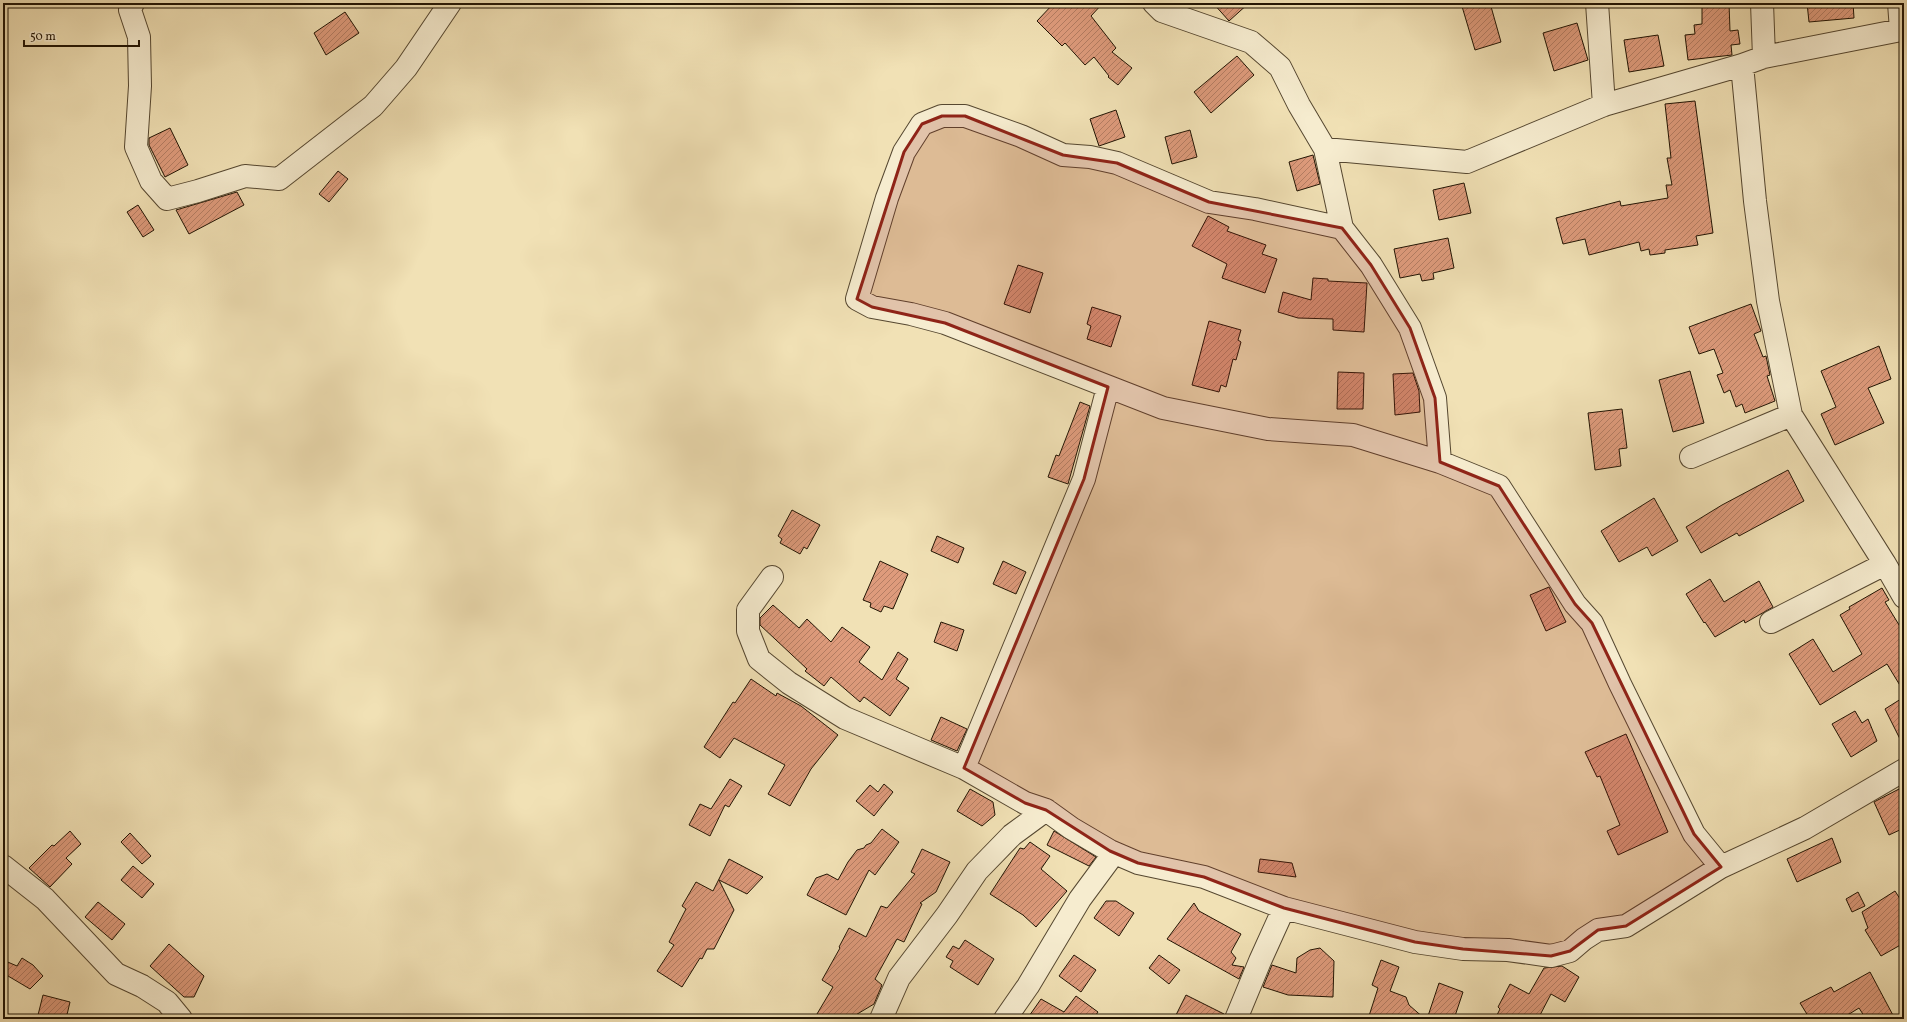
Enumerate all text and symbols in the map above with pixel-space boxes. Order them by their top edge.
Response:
scale bar [24,22,139,48]
text: 50 m [30,29,56,45]

